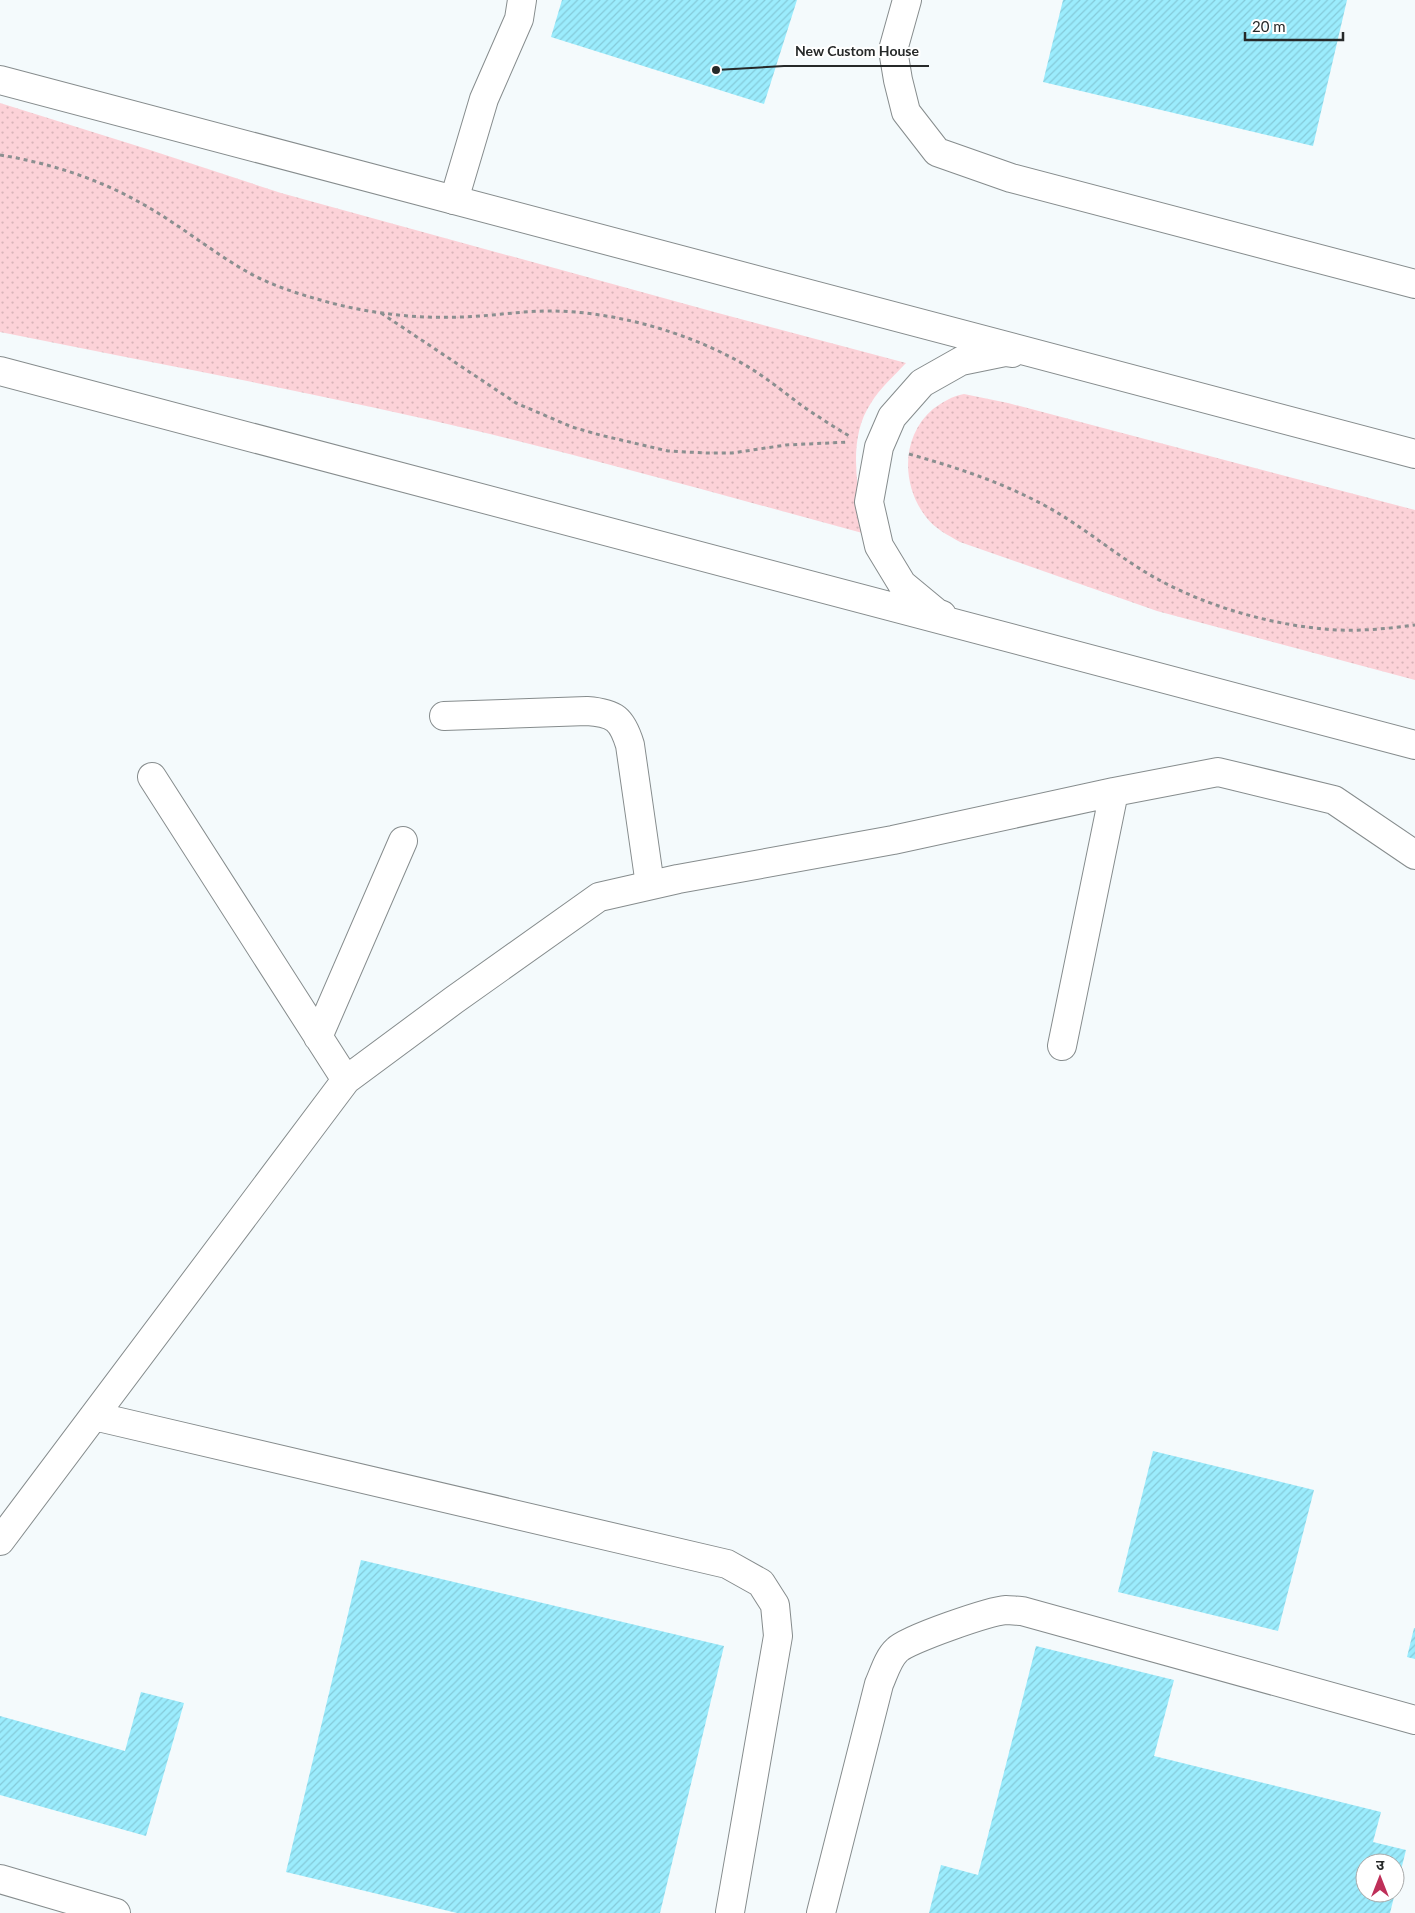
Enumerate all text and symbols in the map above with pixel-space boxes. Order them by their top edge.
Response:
scale bar [1245,10,1342,42]
text: 20 m [1252,17,1286,35]
callout: New Custom House [784,37,929,66]
text: New Custom House [795,42,920,59]
north arrow [1355,1853,1405,1903]
text: उ [1376,1856,1385,1873]

